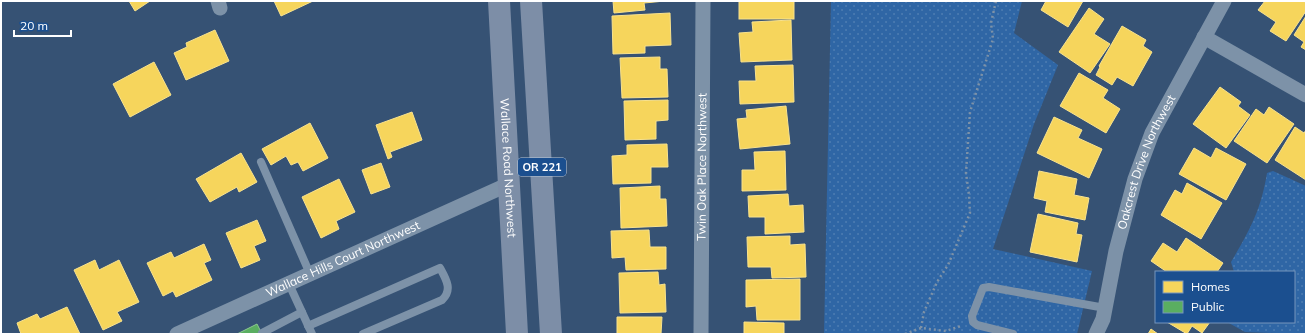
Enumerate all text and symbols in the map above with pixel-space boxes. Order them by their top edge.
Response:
scale bar [14,12,71,38]
text: 20 m [20,18,48,33]
street label: Oakcrest Drive Northwest [1114,92,1178,231]
street label: Twin Oak Place Northwest [694,93,709,241]
street label: Wallace Road Northwest [497,98,520,238]
road number: OR 221 [518,158,566,176]
street label: Wallace Hills Court Northwest [263,217,422,300]
legend [1155,271,1295,323]
text: Homes [1191,279,1230,294]
text: Public [1191,299,1225,314]

